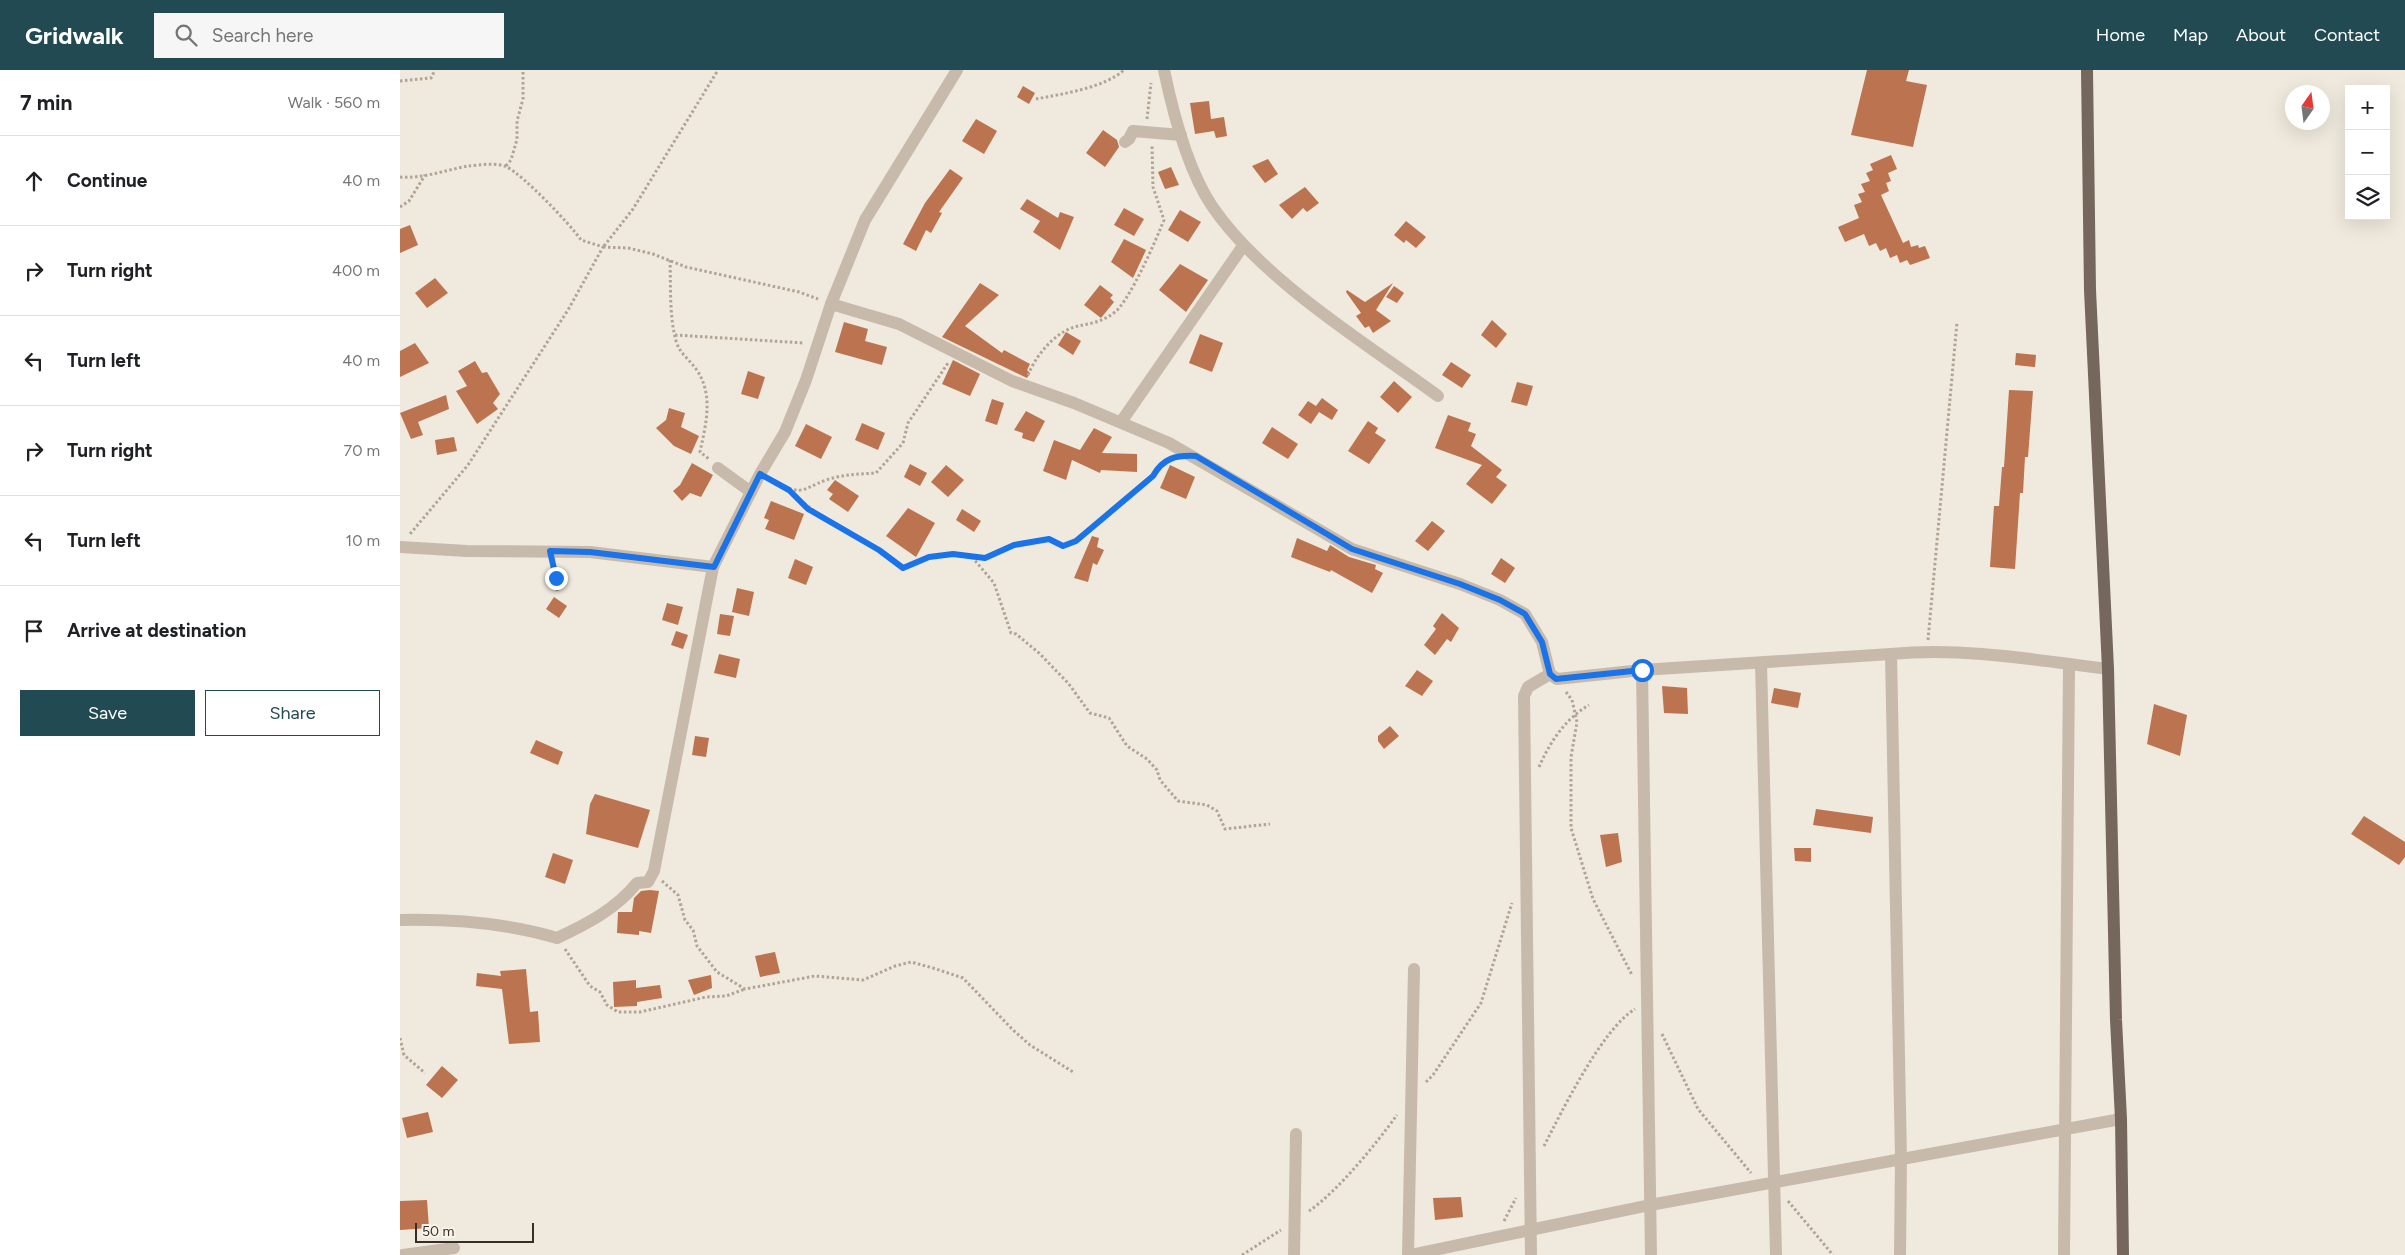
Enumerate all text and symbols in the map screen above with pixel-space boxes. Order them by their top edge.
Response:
search box [154,13,504,58]
text: Gridwalk [25,21,124,50]
icon: search [172,21,200,49]
text: Search here [212,24,313,47]
text: Home [2096,24,2145,46]
text: Map [2173,24,2208,46]
text: About [2236,24,2286,46]
text: Contact [2314,24,2380,46]
north arrow [2285,85,2330,130]
map controls [2345,85,2390,220]
button: + [2345,85,2390,130]
text: 7 min [20,90,72,115]
text: Walk · 560 m [288,93,380,112]
button: − [2345,130,2390,175]
icon: ahead [20,167,48,195]
text: Continue [67,169,147,192]
text: 40 m [342,171,380,190]
button: layers [2345,175,2390,220]
icon: right [20,257,48,285]
text: Turn right [67,259,153,282]
text: 400 m [332,261,380,280]
icon: left [20,347,48,375]
text: Turn left [67,349,141,372]
text: 40 m [342,351,380,370]
icon: right [20,437,48,465]
text: Turn right [67,439,153,462]
text: 70 m [344,441,380,460]
icon: left [20,527,48,555]
text: Turn left [67,529,141,552]
text: 10 m [346,531,380,550]
route end [545,567,568,590]
icon: arrive [20,617,48,645]
text: Arrive at destination [67,619,246,642]
route start [1631,659,1654,682]
button: Save [20,690,195,736]
button: Share [205,690,380,736]
scale bar [415,1220,534,1243]
text: 50 m [422,1223,454,1240]

